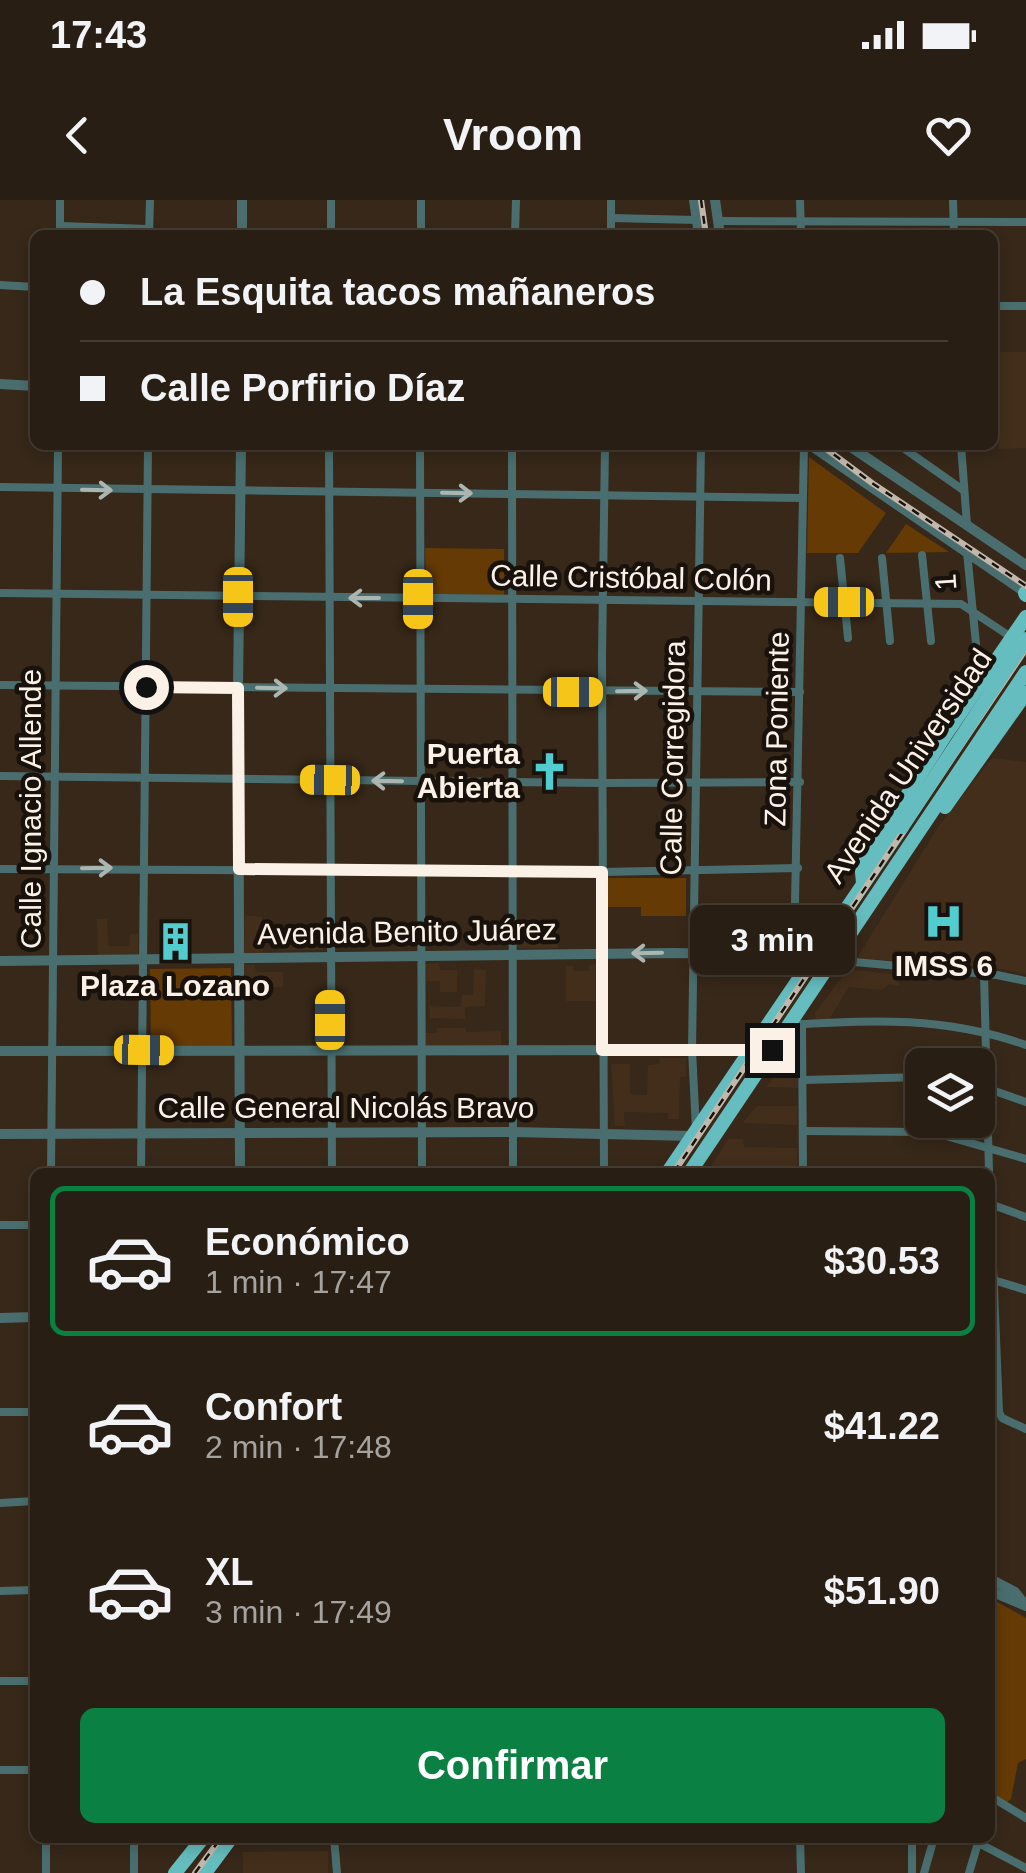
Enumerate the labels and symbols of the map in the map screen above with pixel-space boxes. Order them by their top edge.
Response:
one-way arrow [80,480,113,500]
one-way arrow [440,484,473,502]
street label: Calle Cristóbal Colón [490,559,772,596]
car [223,567,253,627]
car [403,569,433,629]
street label: 1 [928,573,963,592]
car [814,587,874,617]
one-way arrow [349,589,381,608]
street label: Zona Poniente [758,631,795,827]
street label: Calle Corregidora [654,640,691,876]
street label: Avenida Universidad [817,643,998,889]
route start [124,665,169,710]
street label: Calle Ignacio Allende [14,669,47,949]
car [543,677,603,707]
one-way arrow [256,679,288,698]
one-way arrow [616,682,648,700]
place label: Puerta Abierta [417,737,520,804]
church icon: Puerta Abierta [529,750,571,792]
car [300,764,360,796]
one-way arrow [372,772,404,790]
one-way arrow [80,858,113,878]
hospital icon: IMSS 6 [923,901,965,943]
callout: 3 min [690,905,854,975]
street label: Avenida Benito Juárez [257,912,557,951]
building icon: Plaza Lozano [154,921,196,963]
one-way arrow [632,944,664,963]
place label: IMSS 6 [895,949,993,982]
place label: Plaza Lozano [80,969,270,1002]
car [315,990,345,1050]
route end [750,1028,795,1073]
car [114,1034,174,1066]
street label: Calle General Nicolás Bravo [158,1091,534,1124]

